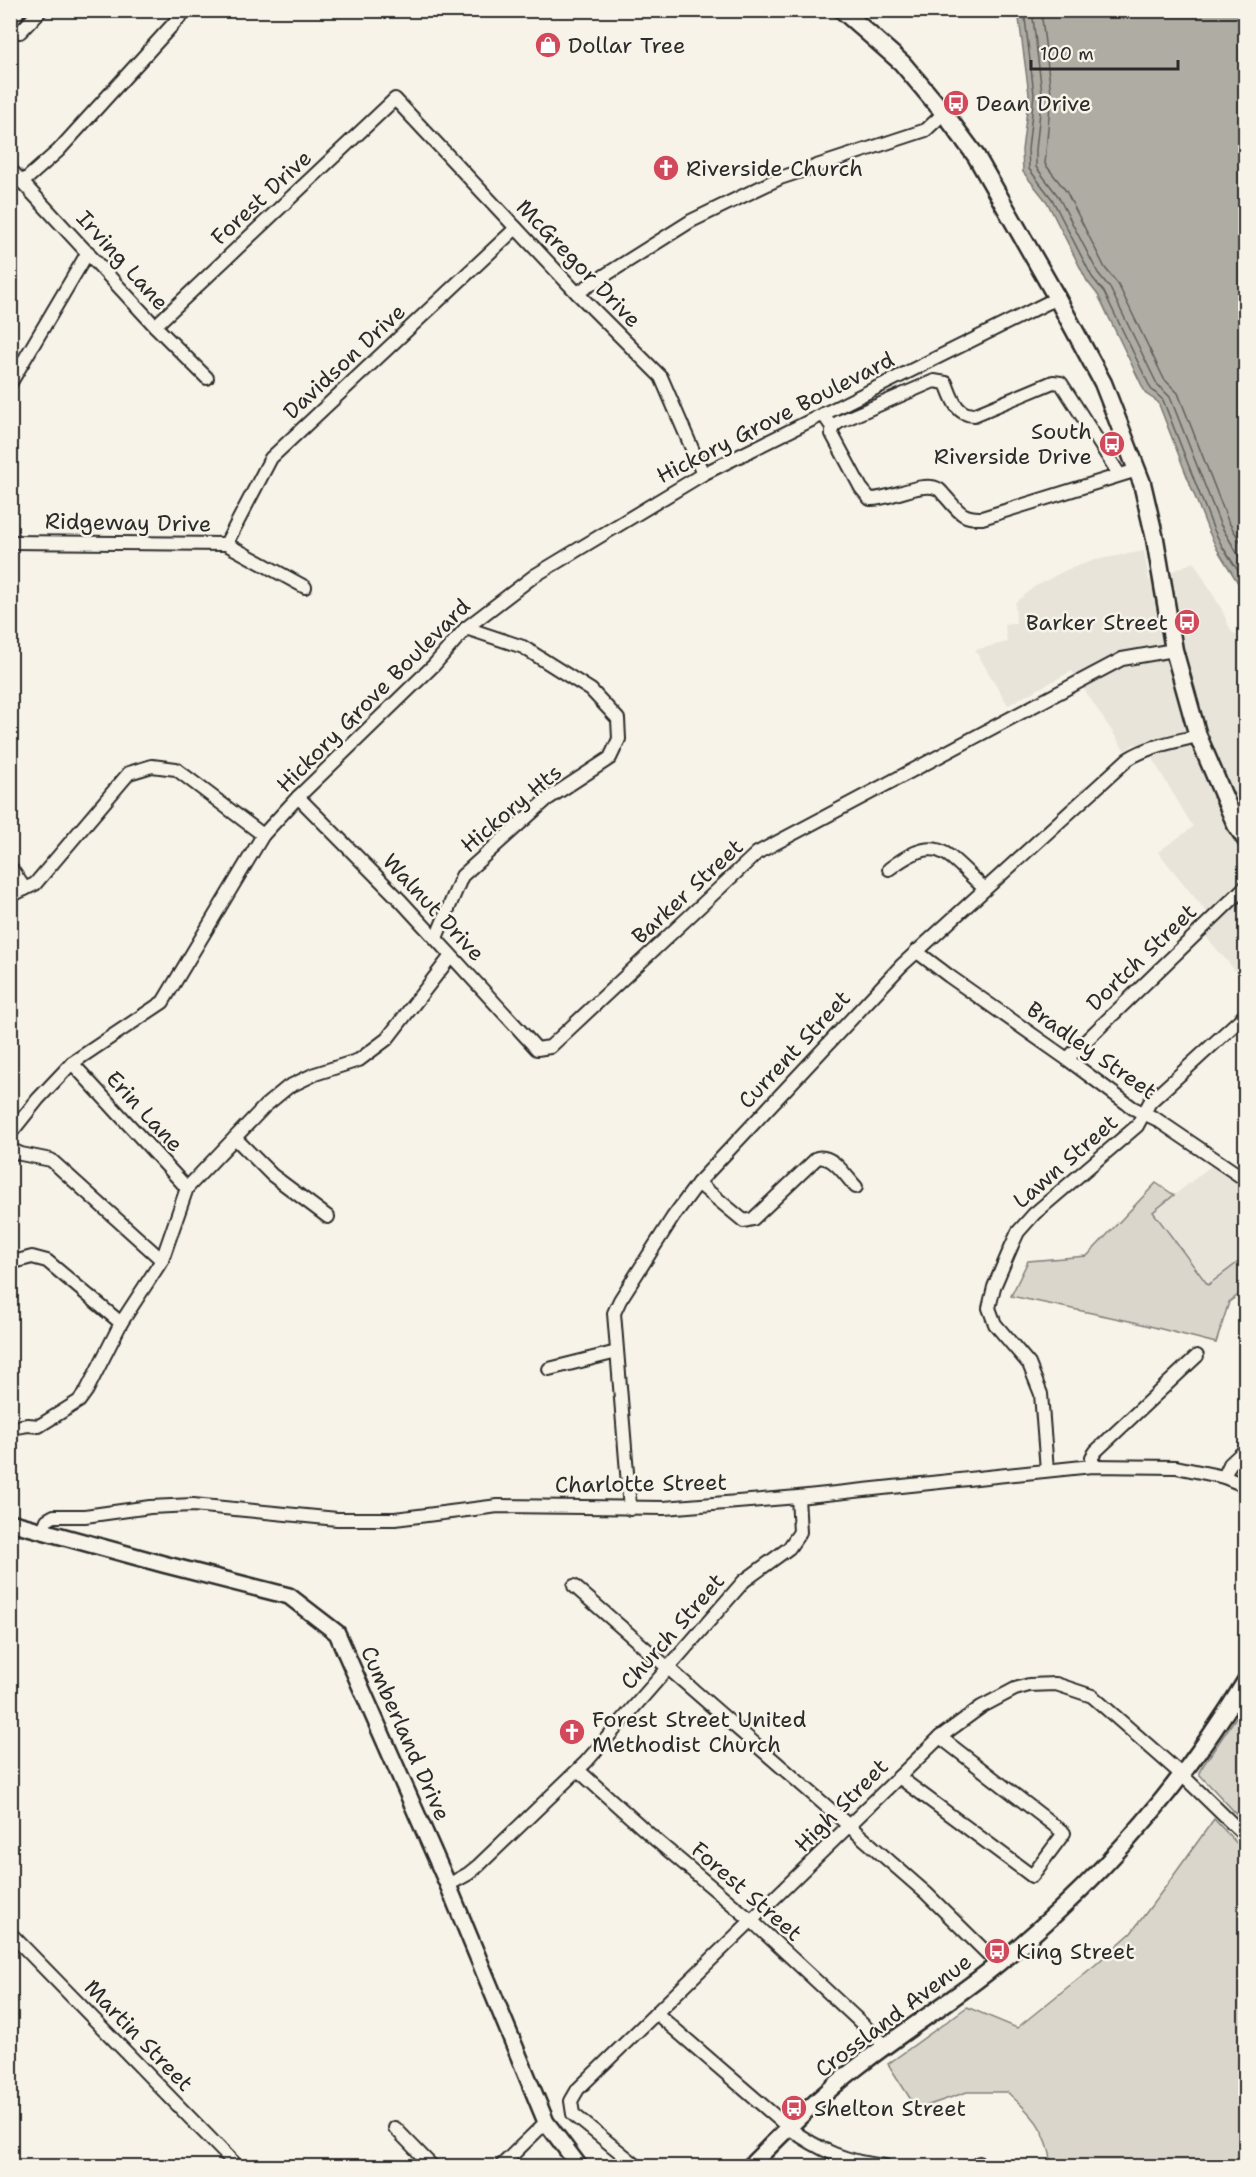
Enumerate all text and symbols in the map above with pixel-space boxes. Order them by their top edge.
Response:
shop icon: Dollar Tree [533,30,563,60]
place label: Dollar Tree [568,31,685,60]
scale bar [1031,33,1178,71]
text: 100 m [1040,42,1094,66]
bus stop icon: Dean Drive [941,88,971,118]
place label: Dean Drive [976,89,1091,118]
street label: Forest Drive [205,143,318,251]
church icon: Riverside Church [651,153,681,183]
place label: Riverside Church [686,154,863,183]
street label: McGregor Drive [510,193,647,334]
street label: Irving Lane [70,204,175,316]
street label: Davidson Drive [277,297,412,426]
street label: Hickory Grove Boulevard [651,345,899,490]
place label: South Riverside Drive [934,417,1092,471]
bus stop icon: South Riverside Drive [1097,429,1127,459]
street label: Ridgeway Drive [45,507,211,538]
street label: Hickory Grove Boulevard [270,592,477,799]
bus stop icon: Barker Street [1172,607,1202,637]
place label: Barker Street [1026,608,1168,637]
street label: Hickory Hts [455,758,568,859]
street label: Barker Street [625,832,749,950]
street label: Walnut Drive [376,847,491,967]
street label: Dortch Street [1080,897,1203,1017]
street label: Current Street [732,984,857,1115]
street label: Bradley Street [1021,995,1163,1106]
street label: Erin Lane [100,1065,190,1158]
street label: Lawn Street [1007,1108,1124,1215]
street label: Charlotte Street [555,1468,727,1499]
street label: Church Street [614,1567,731,1696]
street label: Cumberland Drive [354,1641,457,1825]
place label: Forest Street United Methodist Church [592,1705,807,1759]
church icon: Forest Street United Methodist Church [557,1717,587,1747]
street label: High Street [788,1752,894,1858]
street label: Forest Street [685,1835,808,1948]
bus stop icon: King Street [982,1936,1012,1966]
place label: King Street [1016,1937,1135,1966]
street label: Crossland Avenue [809,1947,977,2084]
street label: Martin Street [78,1973,199,2098]
bus stop icon: Shelton Street [779,2093,809,2123]
place label: Shelton Street [814,2094,966,2123]

